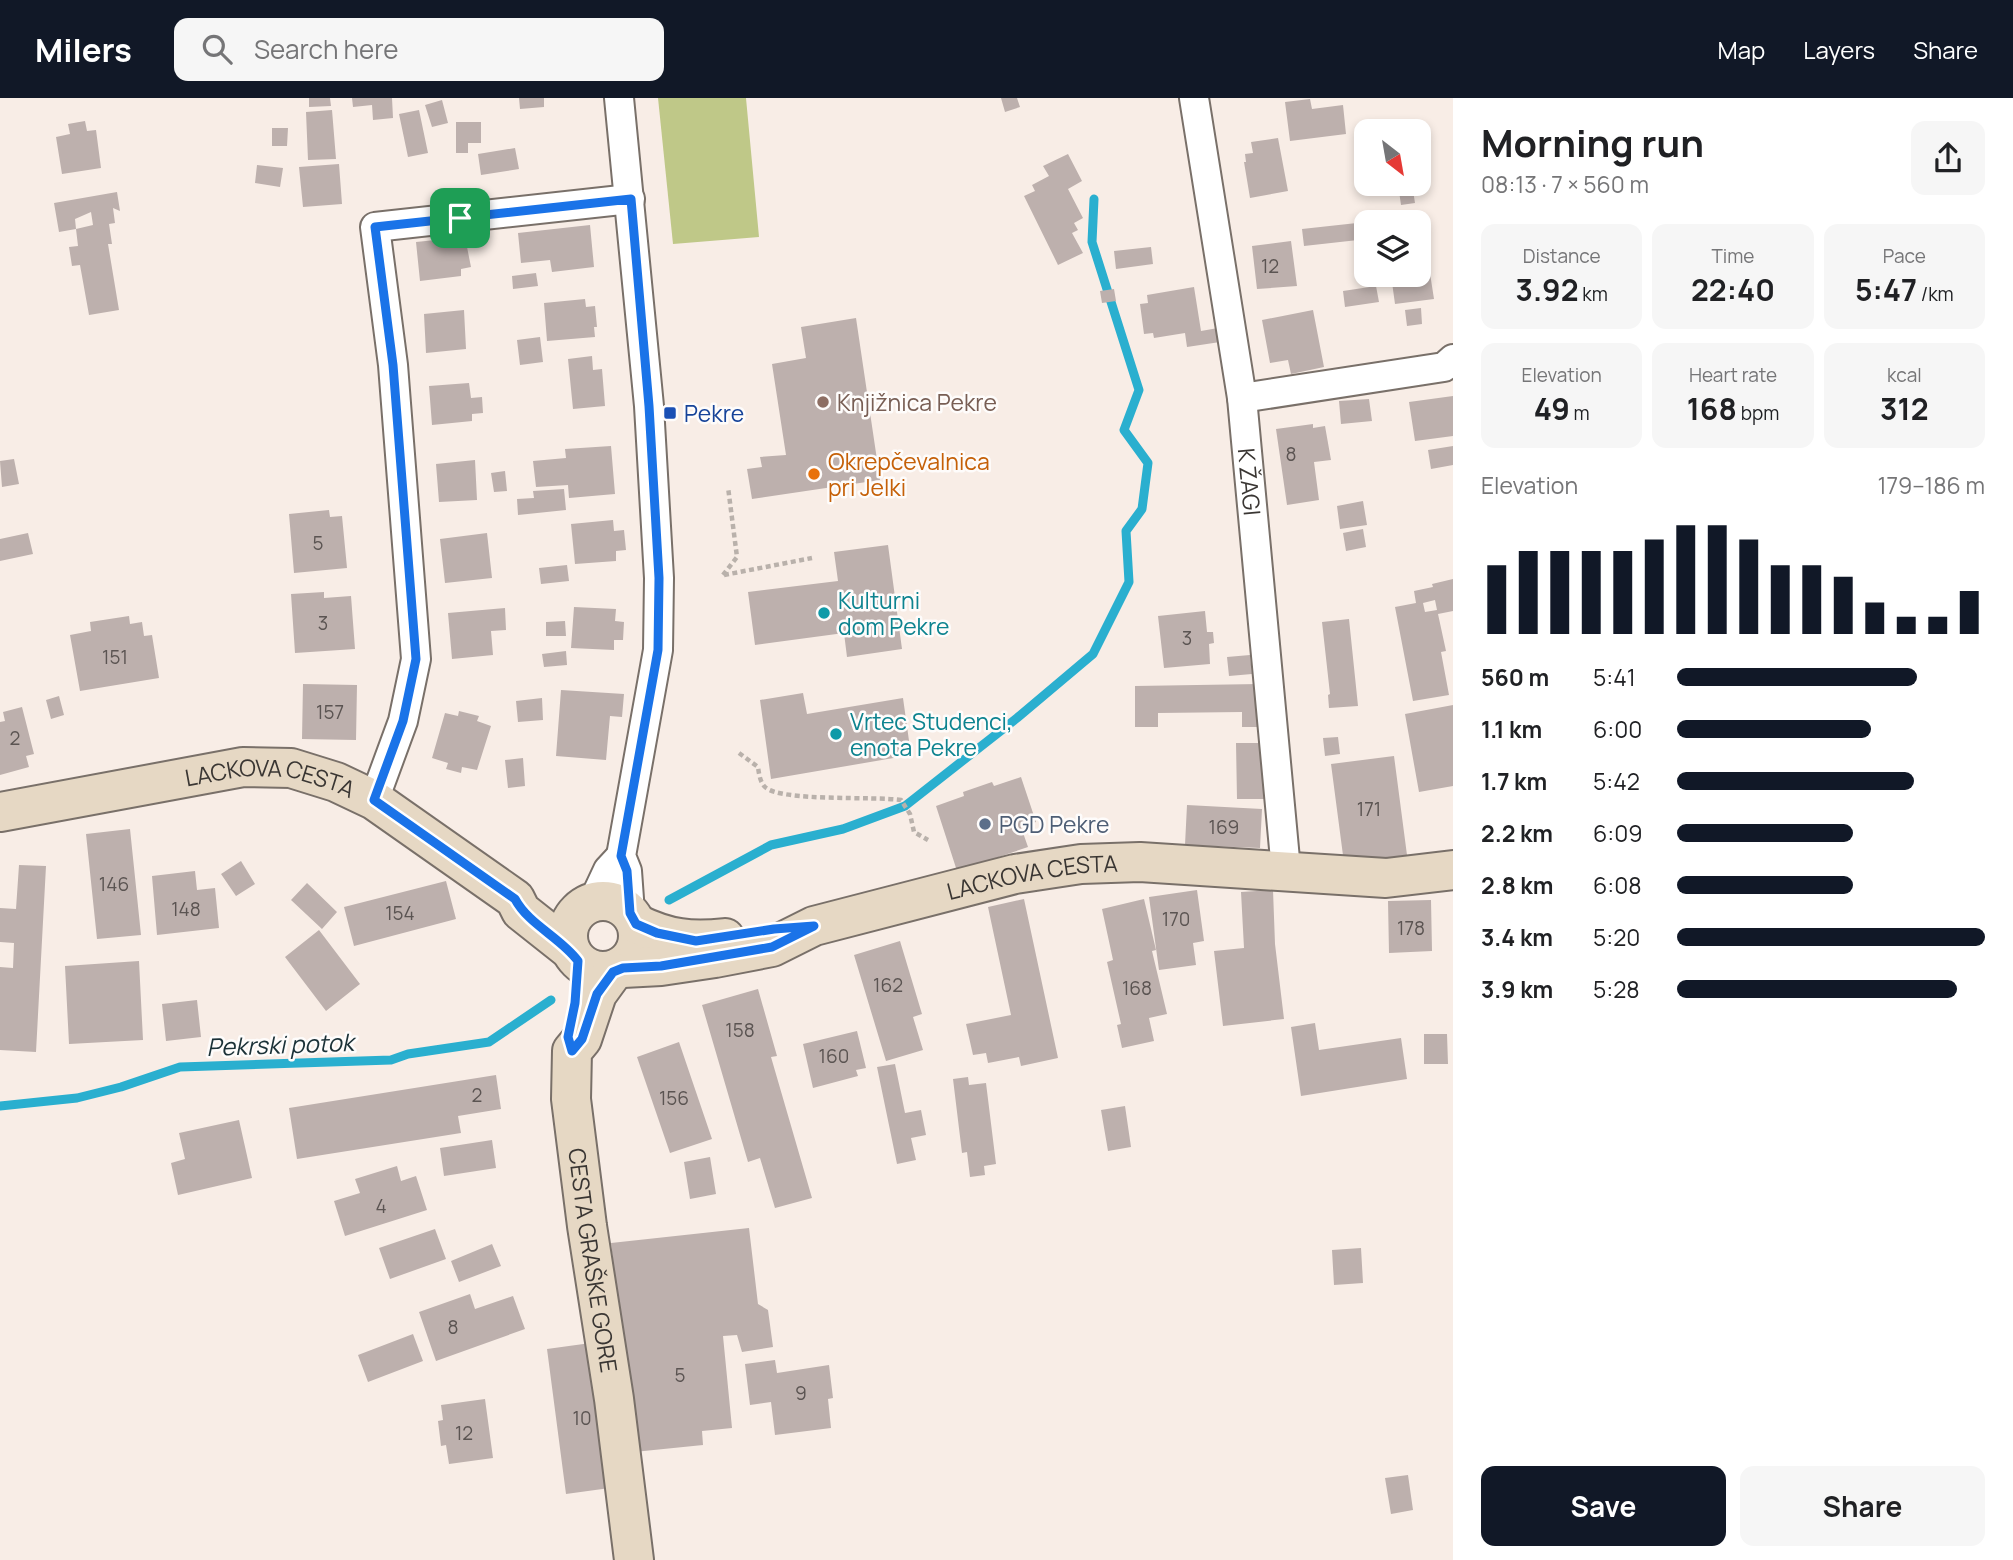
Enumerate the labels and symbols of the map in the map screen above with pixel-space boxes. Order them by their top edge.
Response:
north arrow [1354,119,1432,196]
pin [430,188,490,248]
house number: 12 [1261,253,1279,279]
place label: Knjižnica Pekre [837,386,997,418]
marker: Knjižnica Pekre [815,394,831,410]
place label: Pekre [684,397,744,429]
marker: Pekre [662,405,678,421]
house number: 8 [1285,441,1297,467]
place label: Okrepčevalnica pri Jelki [828,445,990,503]
street label: K ŽAGI [1231,447,1269,517]
marker: Okrepčevalnica pri Jelki [806,466,822,482]
house number: 5 [313,530,324,556]
place label: Kulturni dom Pekre [838,584,950,642]
marker: Kulturni dom Pekre [816,605,832,621]
house number: 3 [318,610,328,636]
house number: 3 [1182,625,1192,651]
house number: 151 [102,644,128,670]
house number: 157 [316,699,344,725]
place label: Vrtec Studenci, enota Pekre [850,705,1013,763]
house number: 2 [10,725,20,751]
marker: Vrtec Studenci, enota Pekre [828,726,844,742]
street label: LACKOVA CESTA [182,751,361,805]
house number: 171 [1357,796,1381,822]
place label: PGD Pekre [999,808,1109,840]
house number: 169 [1209,814,1239,840]
marker: PGD Pekre [977,816,993,832]
street label: LACKOVA CESTA [943,847,1119,907]
house number: 146 [99,871,129,897]
house number: 148 [171,896,201,922]
house number: 154 [385,900,415,926]
house number: 170 [1162,906,1190,932]
house number: 178 [1397,915,1425,941]
house number: 162 [873,972,903,998]
house number: 168 [1122,975,1152,1001]
house number: 158 [725,1017,755,1043]
water label: Pekrski potok [206,1025,357,1063]
house number: 160 [819,1043,849,1069]
house number: 2 [472,1082,482,1108]
house number: 156 [659,1085,689,1111]
street label: CESTA GRAŠKE GORE [561,1146,626,1375]
house number: 4 [375,1193,387,1219]
house number: 8 [447,1314,459,1340]
house number: 5 [675,1362,686,1388]
house number: 9 [795,1380,807,1406]
house number: 10 [572,1405,592,1431]
house number: 12 [455,1420,473,1446]

